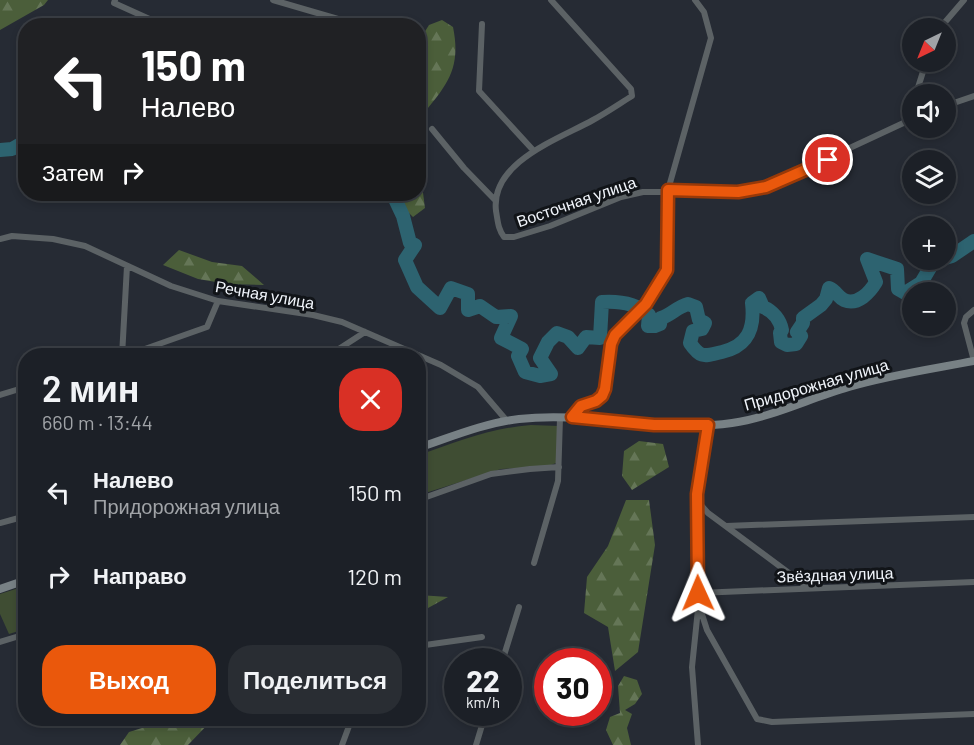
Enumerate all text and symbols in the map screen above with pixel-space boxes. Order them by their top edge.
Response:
north arrow [902,18,956,72]
map controls [902,18,956,336]
text: 150 m [141,39,246,89]
icon: left [42,42,120,120]
button: sound [902,84,956,138]
text: Налево [141,90,235,122]
pin [802,134,853,185]
icon: arrive [811,143,844,176]
button: layers [902,150,956,204]
icon: right [116,156,149,189]
text: Затем [42,159,104,185]
street label: Восточная улица [514,172,638,230]
button: + [902,216,956,270]
street label: Речная улица [214,276,316,312]
button: − [902,282,956,336]
street label: Придорожная улица [742,354,891,414]
text: 2 мин [42,366,140,409]
button: close [339,368,402,431]
text: 660 m · 13:44 [42,410,153,434]
text: Налево [93,466,174,492]
icon: left [42,476,75,509]
text: 150 m [348,479,402,505]
text: Придорожная улица [93,494,280,518]
icon: right [42,560,75,593]
position arrow [666,561,730,625]
text: Направо [93,562,187,588]
street label: Звёздная улица [776,562,894,586]
text: 120 m [347,563,402,589]
button: Выход [42,645,216,714]
button: Поделиться [228,645,402,714]
speed limit sign: 30 [534,648,612,726]
text: 22 [466,662,500,698]
text: km/h [466,693,500,711]

